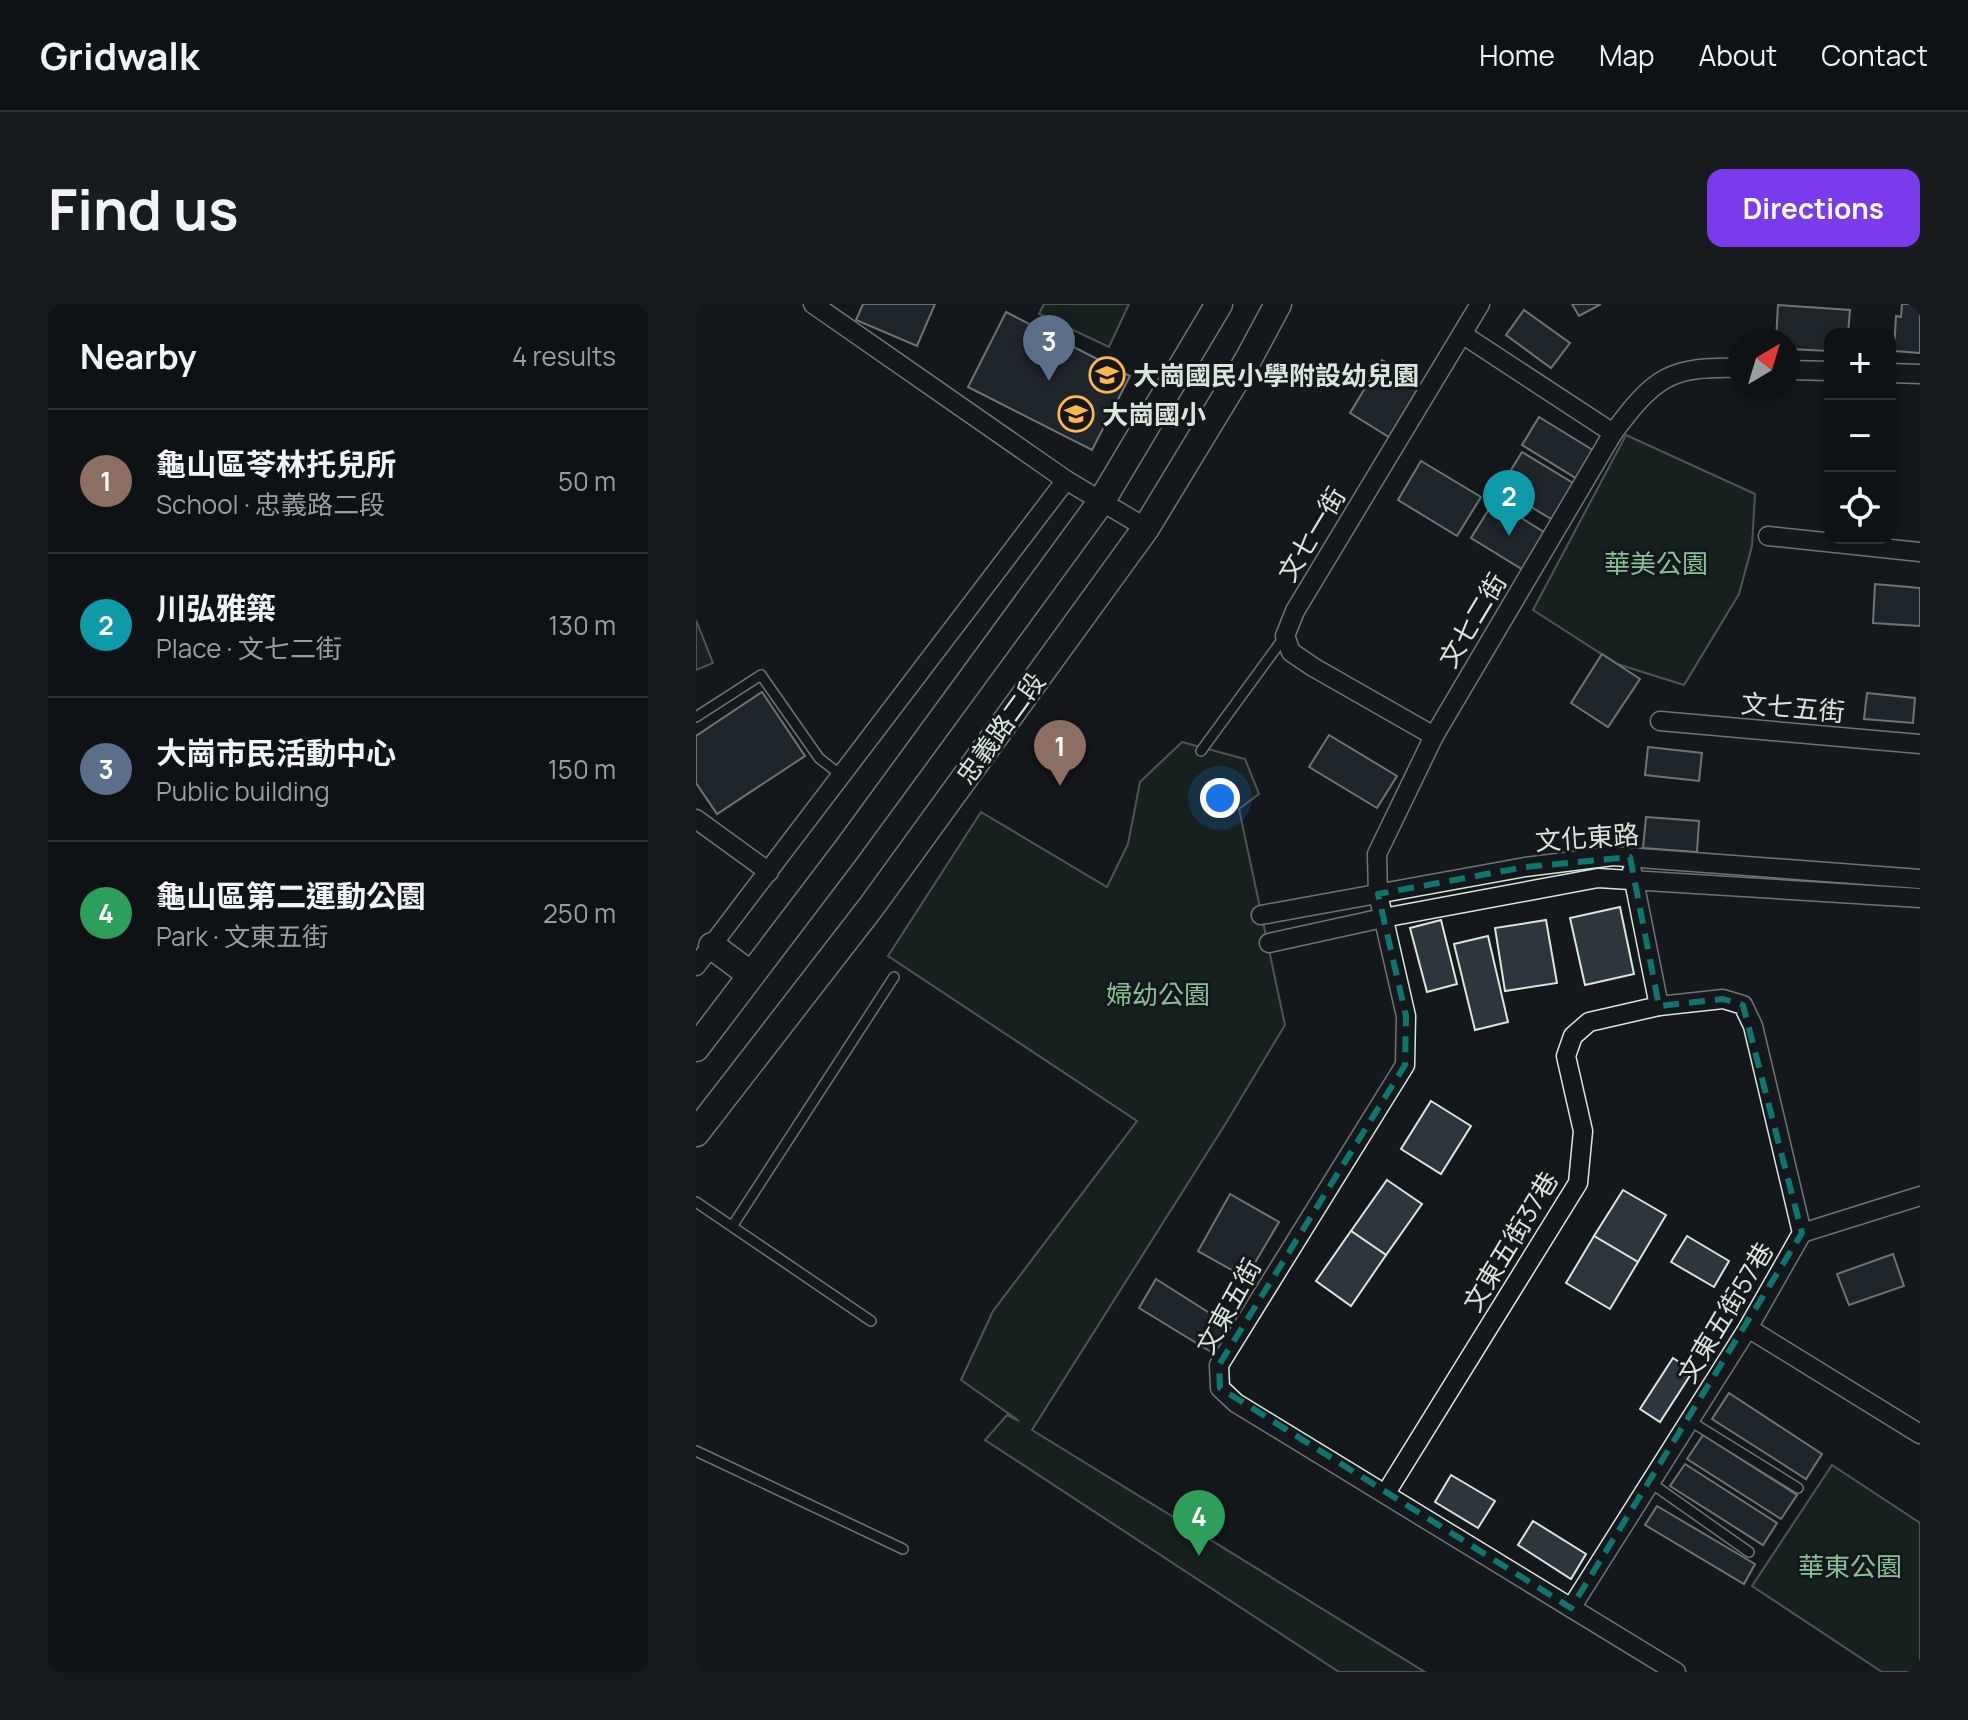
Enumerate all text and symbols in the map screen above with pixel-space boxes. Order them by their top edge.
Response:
text: Gridwalk [40,29,199,81]
text: Home [1479,36,1555,74]
text: Map [1599,36,1655,74]
text: About [1699,36,1777,74]
text: Contact [1821,36,1928,74]
button: Directions [1707,169,1920,247]
text: Find us [48,170,239,247]
pin: 3 [1023,315,1075,381]
north arrow [1728,328,1800,400]
map controls [1824,328,1896,544]
button: + [1824,328,1896,400]
text: Nearby [80,333,196,379]
text: 4 results [512,338,616,374]
school or university icon: 大崗國民小學附設幼兒園 [1088,356,1126,394]
place label: 大崗國民小學附設幼兒園 [1133,357,1419,393]
school or university icon: 大崗國小 [1057,395,1095,433]
place label: 大崗國小 [1102,396,1206,432]
button: − [1824,400,1896,472]
text: 龜山區苓林托兒所 [156,443,396,484]
text: 1 [100,463,112,499]
text: 50 m [558,463,616,499]
pin: 2 [1483,470,1535,536]
button: locate [1824,472,1896,544]
street label: 文七一街 [1269,480,1353,588]
text: School · 忠義路二段 [156,486,385,522]
park label: 華美公園 [1604,545,1708,581]
street label: 文七二街 [1430,566,1514,674]
text: 川弘雅築 [156,587,276,628]
text: 2 [98,607,114,643]
text: 130 m [548,607,616,643]
text: Place · 文七二街 [156,630,342,666]
street label: 忠義路二段 [947,665,1053,791]
street label: 文七五街 [1740,685,1846,729]
pin: 1 [1034,720,1086,786]
text: 大崗市民活動中心 [156,732,396,773]
text: 3 [98,751,114,787]
text: 150 m [548,751,616,787]
text: Public building [156,773,330,809]
your location [1200,778,1240,818]
street label: 文化東路 [1534,815,1640,859]
text: 龜山區第二運動公園 [156,875,426,916]
text: 4 [98,895,114,931]
text: 250 m [543,895,616,931]
text: Park · 文東五街 [156,918,328,954]
park label: 婦幼公園 [1106,976,1210,1012]
street label: 文東五街37巷 [1454,1164,1566,1318]
street label: 文東五街57巷 [1669,1235,1781,1389]
street label: 文東五街 [1187,1252,1269,1360]
pin: 4 [1173,1490,1225,1556]
park label: 華東公園 [1798,1548,1902,1584]

